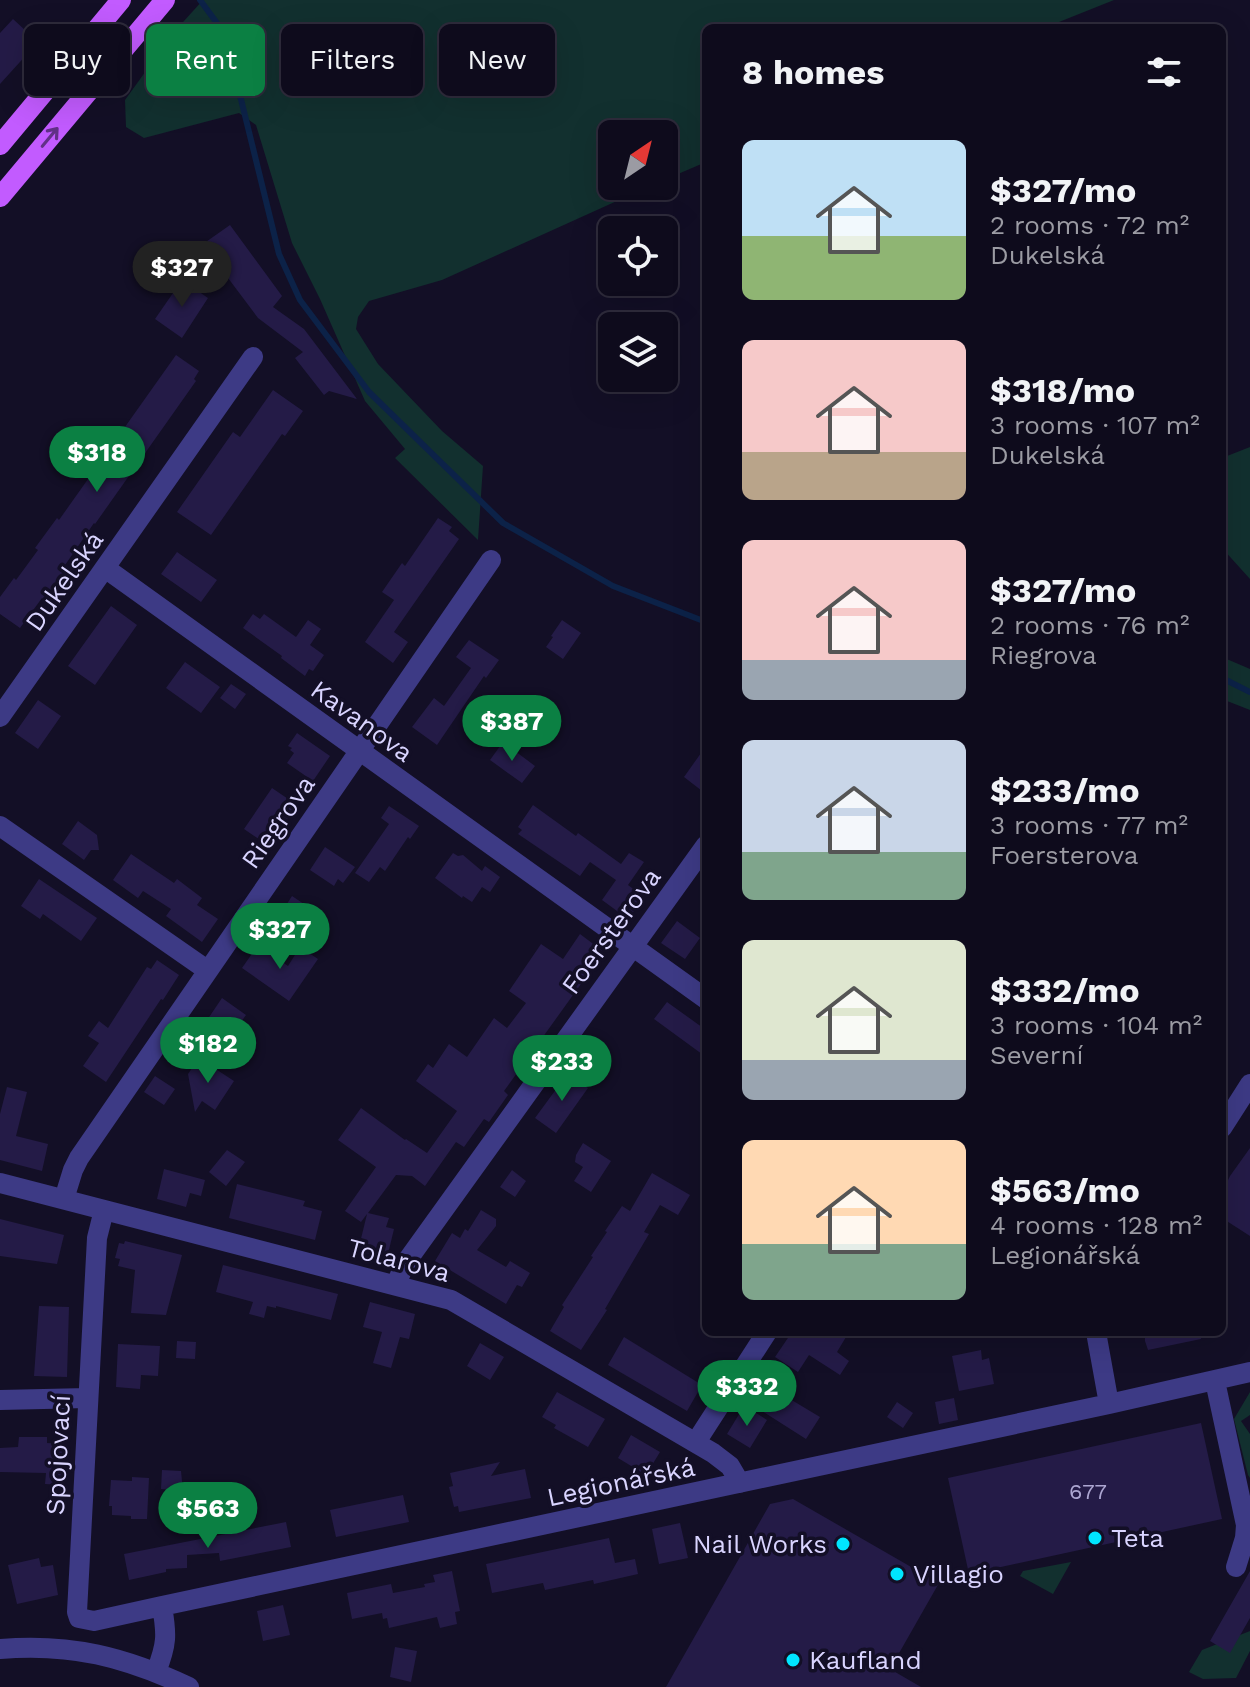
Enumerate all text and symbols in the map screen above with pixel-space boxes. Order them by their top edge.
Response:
chip: Buy [24,24,130,96]
chip: Rent [146,24,265,96]
chip: Filters [281,24,423,96]
chip: New [439,24,555,96]
icon: filters [1142,50,1186,94]
text: 8 homes [742,52,884,92]
north arrow [598,120,678,200]
map controls [598,120,678,392]
one-way arrow [41,127,59,148]
text: $327/mo [990,170,1136,210]
icon: home [806,172,902,268]
text: 2 rooms · 72 m² [990,210,1189,240]
button: locate [598,216,678,296]
text: Dukelská [990,240,1105,270]
pin: $327 [135,241,229,309]
text: $327 [151,252,213,282]
button: layers [598,312,678,392]
text: $318/mo [990,370,1135,410]
icon: home [806,372,902,468]
text: 3 rooms · 107 m² [990,410,1200,440]
pin: $318 [50,426,144,494]
text: $318 [67,437,127,467]
text: Dukelská [990,440,1105,470]
street label: Dukelská [19,525,109,637]
text: $327/mo [990,570,1136,610]
icon: home [806,572,902,668]
text: 2 rooms · 76 m² [990,610,1189,640]
text: Riegrova [990,640,1097,670]
street label: Kavanova [305,674,419,768]
pin: $387 [465,695,559,763]
text: $387 [480,706,544,736]
street label: Riegrova [235,770,321,874]
text: $233/mo [990,770,1140,810]
icon: home [806,772,902,868]
text: 3 rooms · 77 m² [990,810,1188,840]
text: Foersterova [990,840,1138,870]
street label: Foersterova [555,862,667,1000]
pin: $327 [233,903,327,971]
text: $327 [249,914,311,944]
text: $332/mo [990,970,1140,1010]
icon: home [806,972,902,1068]
text: 3 rooms · 104 m² [990,1010,1202,1040]
pin: $182 [161,1017,255,1085]
text: $182 [178,1028,238,1058]
pin: $233 [515,1035,609,1103]
text: Severní [990,1040,1083,1070]
text: $233 [531,1046,594,1076]
text: $563/mo [990,1170,1140,1210]
icon: home [806,1172,902,1268]
text: 4 rooms · 128 m² [990,1210,1202,1240]
street label: Tolarova [344,1232,454,1288]
text: Legionářská [990,1240,1140,1270]
pin: $332 [700,1360,794,1428]
text: $332 [716,1371,779,1401]
street label: Spojovací [40,1394,76,1516]
street label: Legionářská [544,1452,698,1512]
house number: 677 [1069,1479,1107,1504]
pin: $563 [161,1482,255,1550]
text: $563 [176,1493,240,1523]
place label: Teta [1111,1523,1164,1553]
place label: Nail Works [693,1529,827,1559]
marker: Teta [1086,1529,1104,1547]
marker: Nail Works [834,1535,852,1553]
place label: Villagio [913,1559,1004,1589]
marker: Villagio [888,1565,906,1583]
place label: Kaufland [809,1645,922,1675]
marker: Kaufland [784,1651,802,1669]

